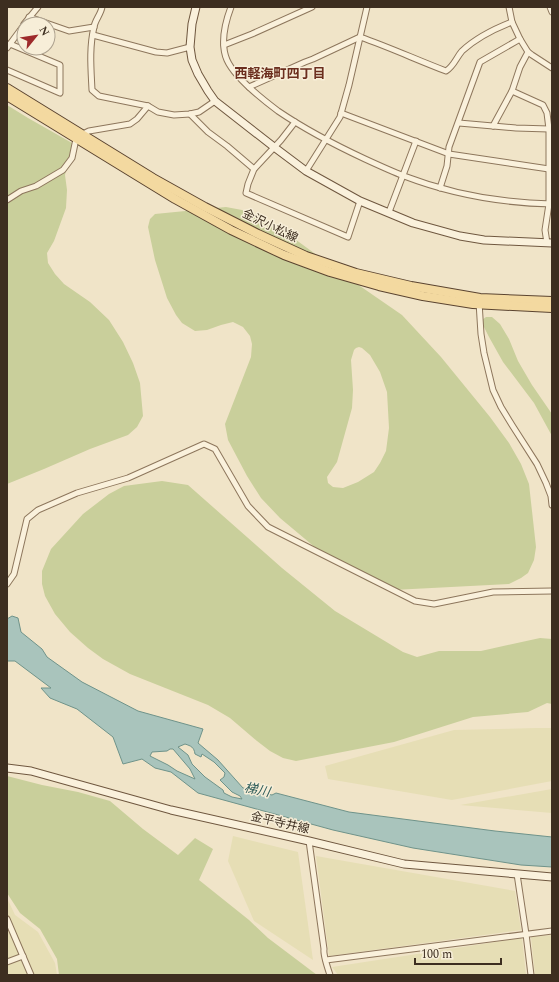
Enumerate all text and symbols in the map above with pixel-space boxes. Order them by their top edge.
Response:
north arrow [16,16,56,56]
text: N [35,23,54,39]
district label: 西軽海町四丁目 [234,64,326,84]
street label: 金沢小松線 [239,204,301,248]
water label: 梯川 [242,778,274,803]
street label: 金平寺井線 [249,807,311,839]
scale bar [415,940,501,966]
text: 100 m [421,945,452,964]

